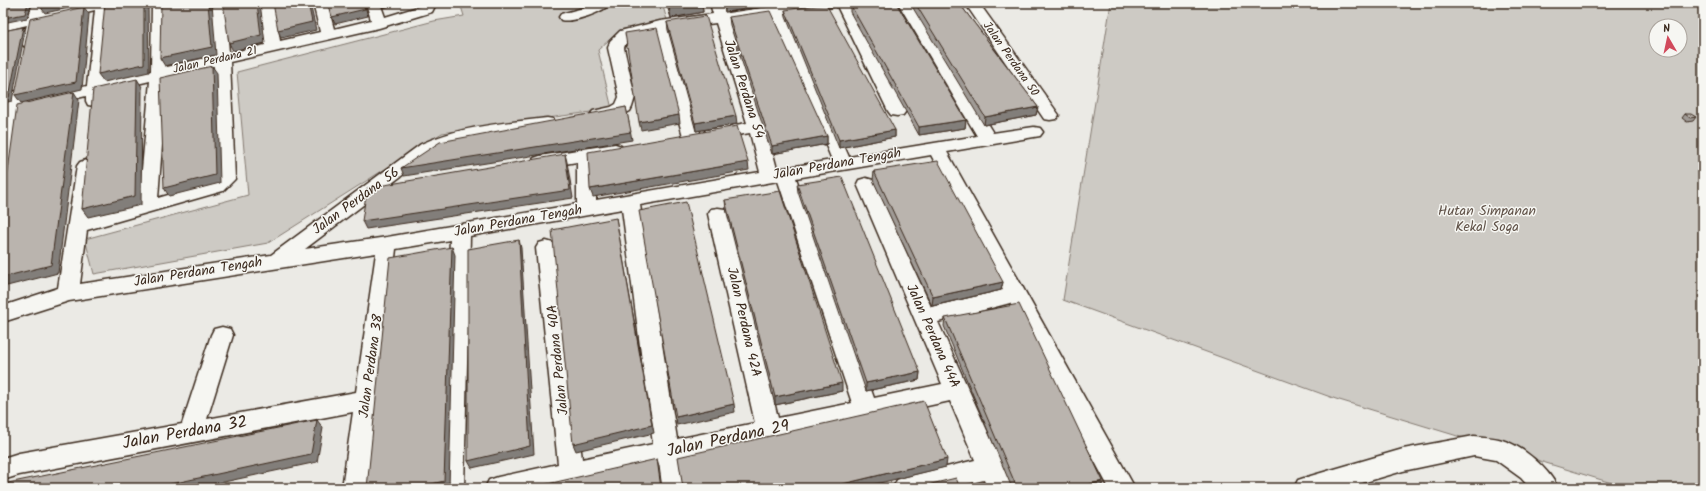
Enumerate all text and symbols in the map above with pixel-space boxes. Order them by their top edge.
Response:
street label: Jalan Perdana 50 [978,18,1044,100]
north arrow [1648,18,1688,58]
text: N [1662,20,1671,39]
street label: Jalan Perdana 54 [718,37,770,142]
street label: Jalan Perdana 21 [171,41,259,79]
street label: Jalan Perdana Tengah [771,142,903,186]
street label: Jalan Perdana 56 [308,162,404,240]
street label: Jalan Perdana Tengah [452,199,584,243]
park label: Hutan Simpanan Kekal Soga [1438,200,1536,238]
street label: Jalan Perdana Tengah [132,251,264,293]
street label: Jalan Perdana 42A [721,265,767,379]
street label: Jalan Perdana 44A [900,280,966,392]
street label: Jalan Perdana 40A [541,304,575,416]
street label: Jalan Perdana 38 [353,312,389,419]
street label: Jalan Perdana 32 [120,409,250,457]
street label: Jalan Perdana 29 [664,413,792,465]

